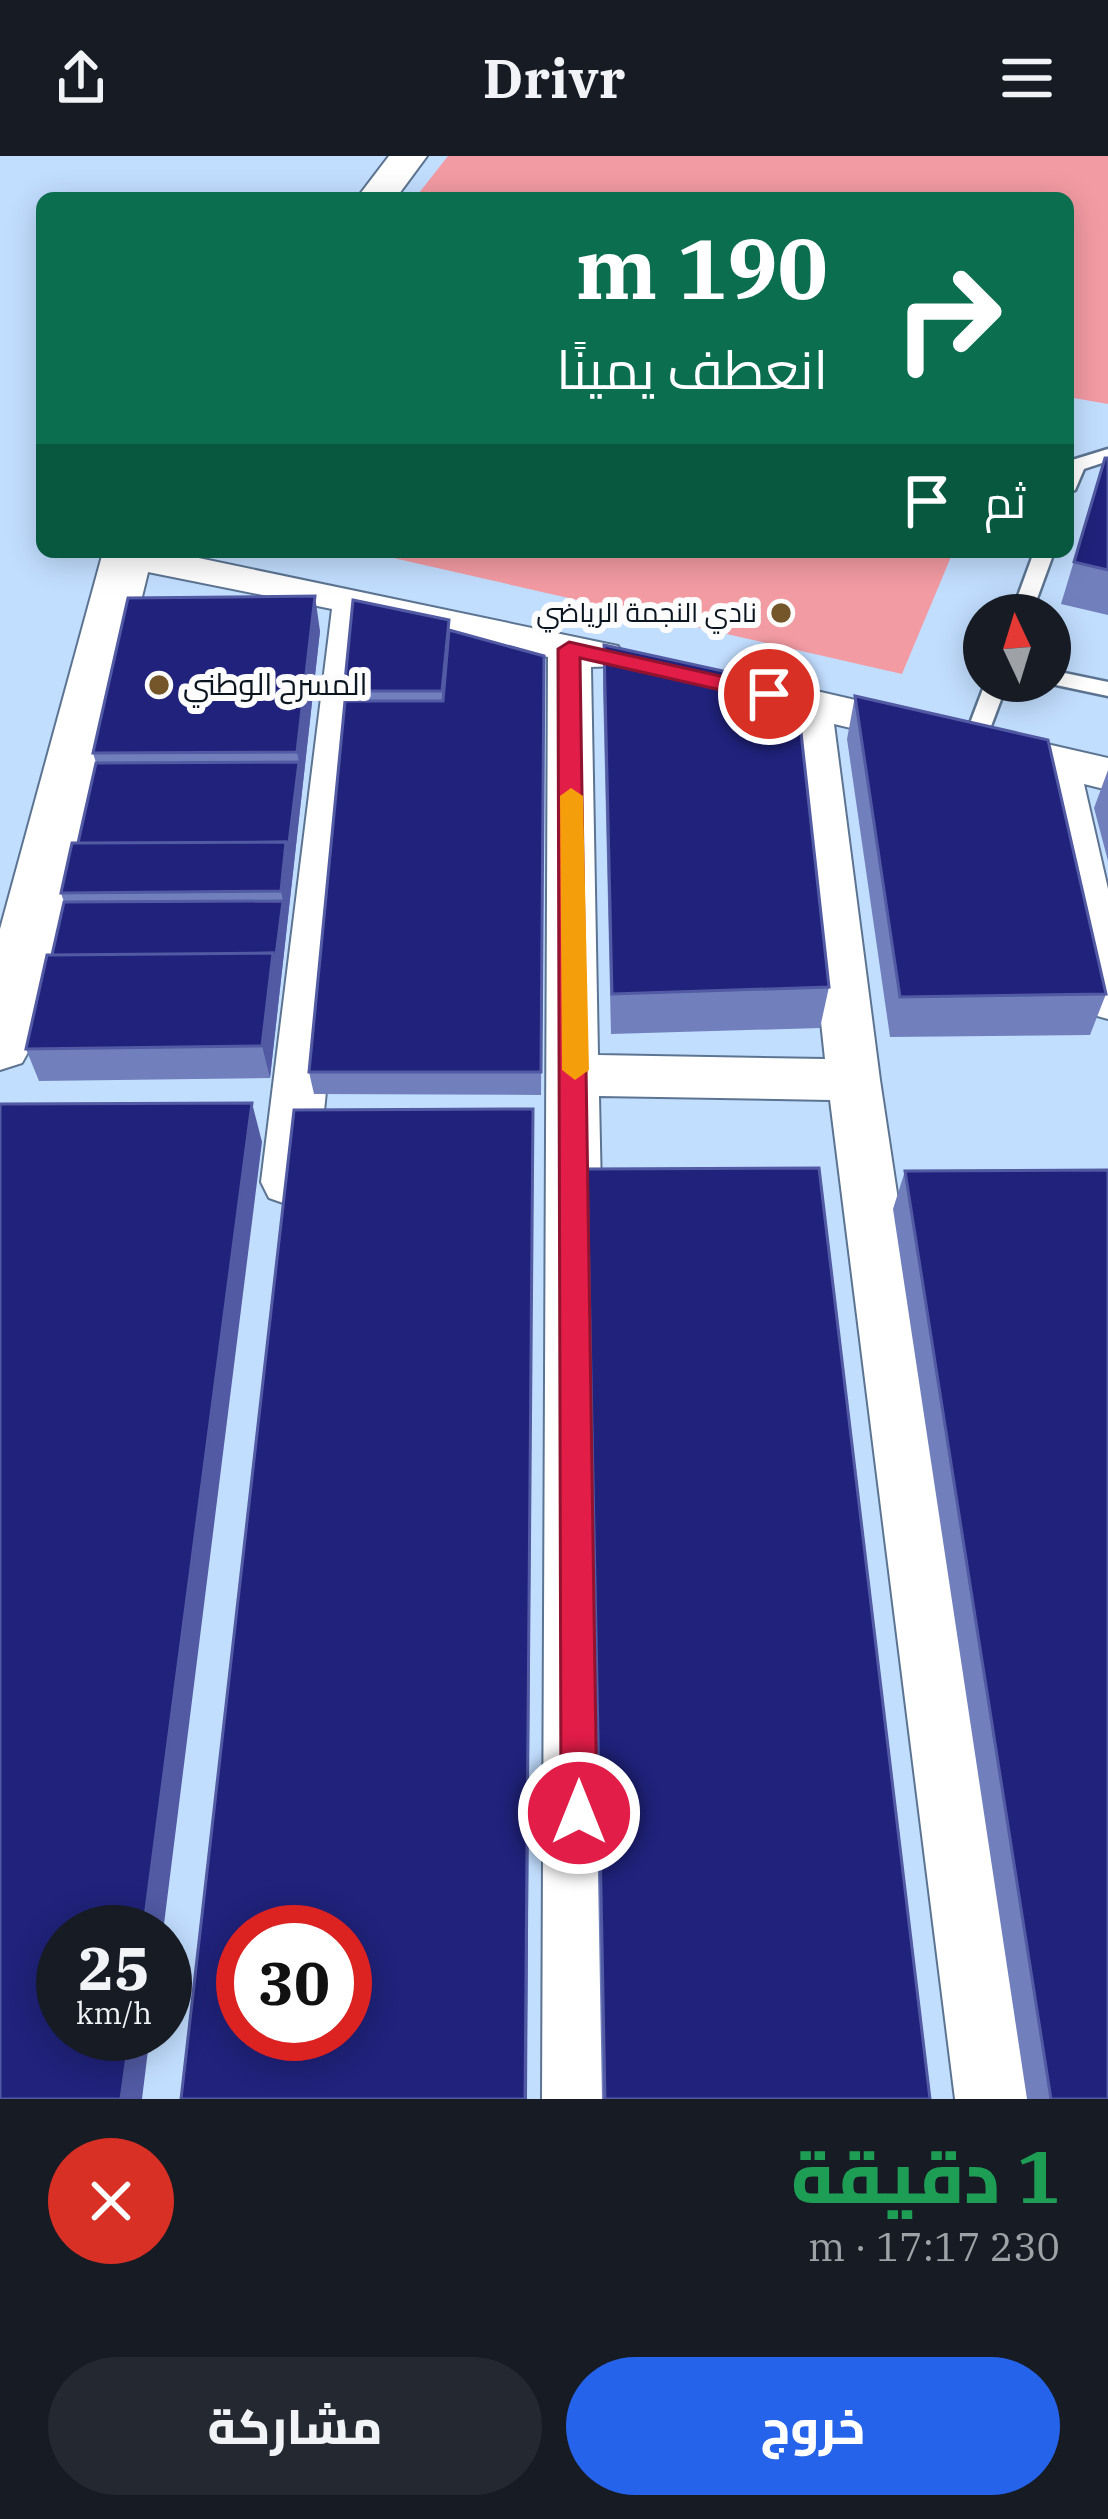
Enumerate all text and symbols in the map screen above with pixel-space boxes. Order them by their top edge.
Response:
text: Drivr [483,43,625,113]
icon: share [48,45,114,111]
icon: menu [994,45,1060,111]
text: 190 m [576,213,828,322]
icon: right [870,240,1026,396]
text: انعطف يمينًا [556,334,828,404]
icon: arrive [894,468,960,534]
text: ثم [984,472,1026,530]
place label: نادي النجمة الرياضي [536,594,757,634]
north arrow [963,594,1071,702]
map controls [963,594,1071,702]
marker: نادي النجمة الرياضي [768,600,794,626]
pin [718,643,820,745]
icon: arrive [736,661,802,727]
place label: المسرح الوطني [183,664,368,708]
marker: المسرح الوطني [146,672,172,698]
position arrow [516,1750,642,1876]
speed limit sign: 30 [216,1905,372,2061]
text: 25 [78,1928,150,2007]
text: km/h [76,1993,152,2032]
text: 1 دقيقة [791,2129,1060,2223]
button: close [48,2138,174,2264]
text: 230 m · 17:17 [808,2221,1060,2272]
button: مشاركة [48,2357,542,2495]
button: خروج [566,2357,1060,2495]

